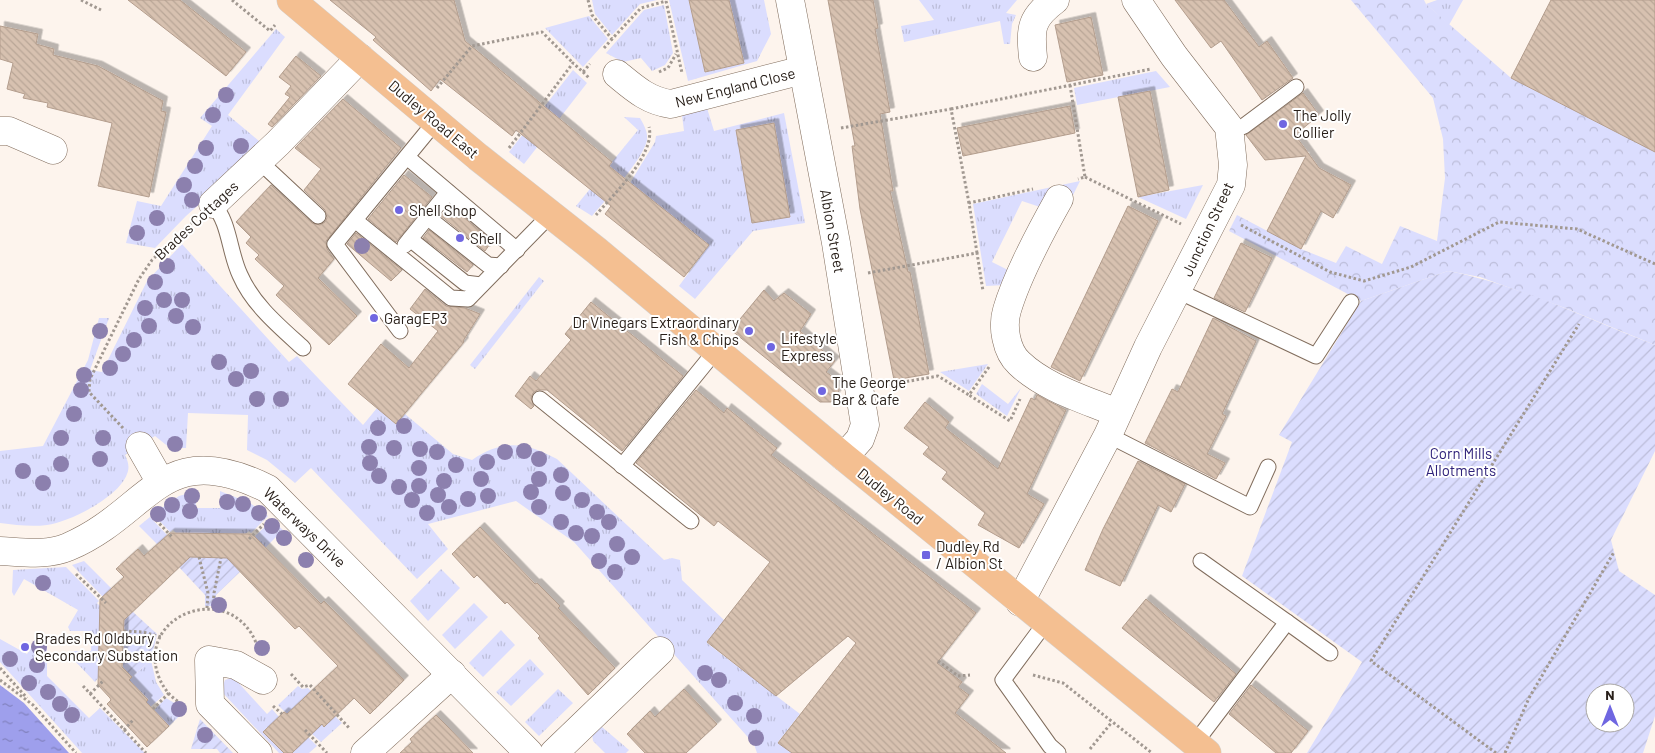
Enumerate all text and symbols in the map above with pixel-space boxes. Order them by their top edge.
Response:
street label: New England Close [673,63,797,111]
street label: Dudley Road East [385,76,483,162]
place label: The Jolly Collier [1293,106,1351,141]
marker: The Jolly Collier [1277,118,1289,130]
street label: Brades Cottages [151,177,241,263]
street label: Junction Street [1177,179,1237,279]
street label: Albion Street [817,188,849,274]
place label: Shell Shop [409,201,477,219]
marker: Shell Shop [393,204,405,216]
place label: Shell [470,229,502,247]
marker: Shell [454,232,466,244]
place label: GaragEP3 [384,309,448,327]
marker: GaragEP3 [368,312,380,324]
place label: Dr Vinegars Extraordinary Fish & Chips [572,313,739,348]
marker: Dr Vinegars Extraordinary Fish & Chips [743,325,755,337]
place label: Lifestyle Express [781,329,837,364]
marker: Lifestyle Express [765,341,777,353]
place label: The George Bar & Cafe [832,373,906,408]
marker: The George Bar & Cafe [816,385,828,397]
park label: Corn Mills Allotments [1426,444,1496,479]
street label: Dudley Road [854,464,928,528]
street label: Waterways Drive [260,483,350,571]
place label: Dudley Rd / Albion St [936,537,1003,572]
marker: Dudley Rd / Albion St [920,549,932,561]
place label: Brades Rd Oldbury Secondary Substation [35,629,178,664]
marker: Brades Rd Oldbury Secondary Substation [19,641,31,653]
north arrow [1585,683,1635,733]
text: N [1605,686,1615,703]

